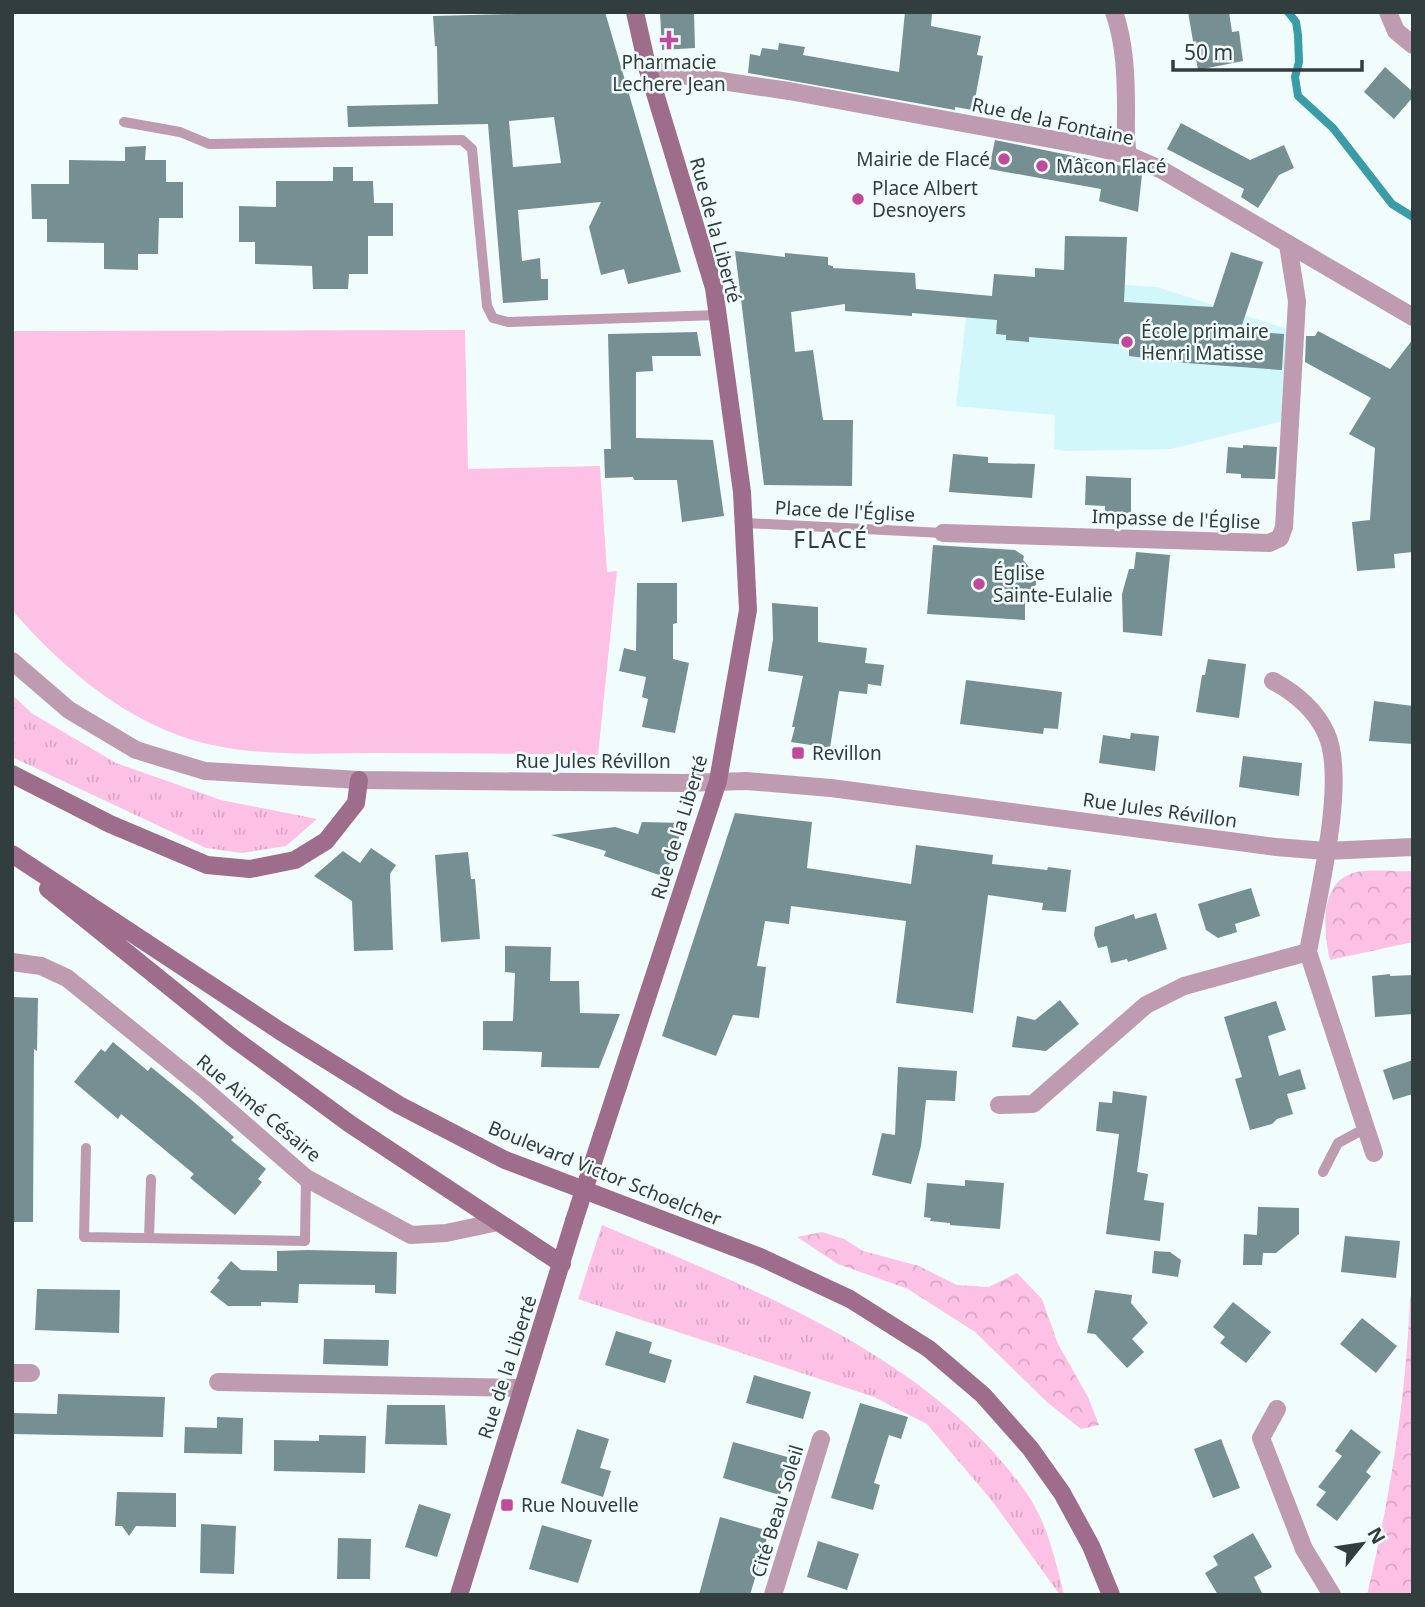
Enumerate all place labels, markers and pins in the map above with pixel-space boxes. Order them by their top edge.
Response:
marker: Pharmacie Lechere Jean [661,32,677,48]
place label: Pharmacie Lechere Jean [612,49,726,97]
place label: Mairie de Flacé [856,146,990,172]
marker: Mairie de Flacé [996,151,1012,167]
place label: Mâcon Flacé [1056,153,1166,179]
marker: Mâcon Flacé [1034,158,1050,174]
place label: Place Albert Desnoyers [872,175,978,223]
marker: Place Albert Desnoyers [850,191,866,207]
place label: École primaire Henri Matisse [1141,318,1269,366]
marker: École primaire Henri Matisse [1119,334,1135,350]
place label: Église Sainte-Eulalie [993,560,1113,608]
marker: Église Sainte-Eulalie [971,576,987,592]
place label: Revillon [812,740,882,766]
marker: Revillon [790,745,806,761]
place label: Rue Nouvelle [521,1492,639,1518]
marker: Rue Nouvelle [499,1497,515,1513]

